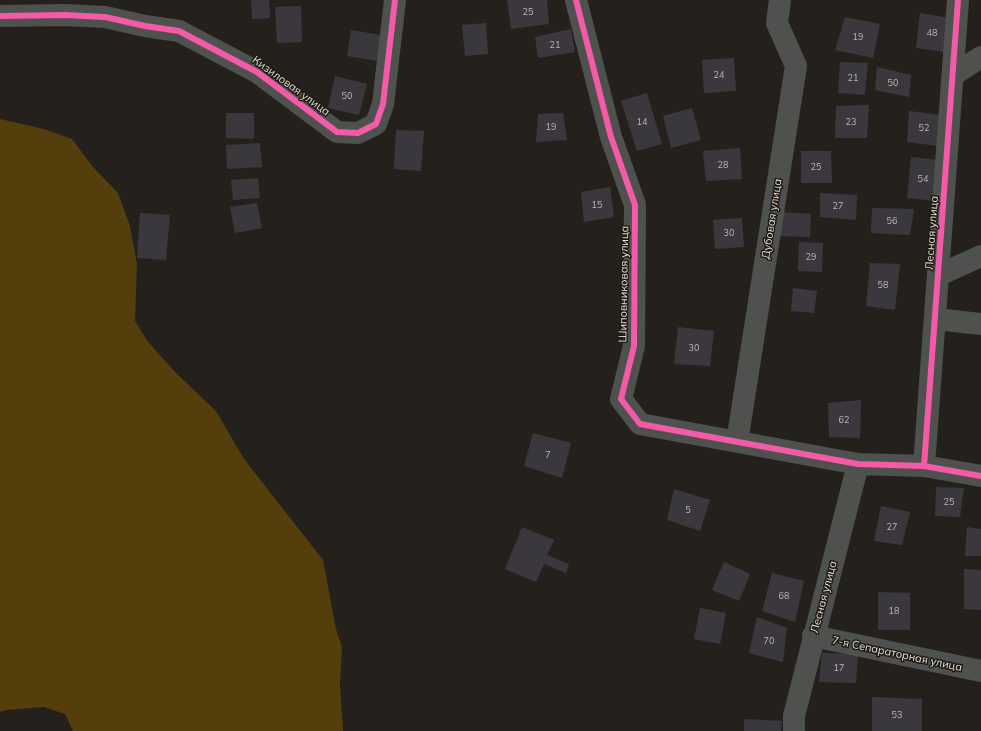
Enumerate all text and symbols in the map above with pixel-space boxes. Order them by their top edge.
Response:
house number: 25 [523,7,533,17]
house number: 48 [927,28,937,38]
house number: 19 [853,32,863,42]
house number: 21 [550,40,560,50]
street label: Кизиловая улица [250,53,332,119]
house number: 24 [714,70,724,80]
house number: 21 [848,73,858,83]
house number: 50 [888,78,898,88]
house number: 50 [342,91,352,101]
house number: 14 [637,117,647,127]
house number: 23 [846,117,856,127]
house number: 19 [546,122,556,132]
house number: 52 [919,123,929,133]
house number: 28 [718,160,728,170]
house number: 25 [811,162,821,172]
house number: 54 [918,174,928,184]
street label: Дубовая улица [759,178,785,260]
street label: Лесная улица [923,195,941,271]
house number: 15 [592,200,602,210]
house number: 27 [833,201,843,211]
house number: 56 [887,216,897,226]
street label: Шиповниковая улица [616,226,632,342]
house number: 30 [724,228,734,238]
house number: 29 [806,252,816,262]
house number: 58 [878,280,888,290]
house number: 30 [689,343,699,353]
house number: 62 [839,415,849,425]
house number: 7 [545,450,551,460]
house number: 25 [944,497,954,507]
house number: 5 [685,505,691,515]
house number: 27 [887,522,897,532]
street label: Лесная улица [808,559,840,635]
house number: 68 [779,591,789,601]
house number: 18 [889,606,899,616]
street label: 7-я Сепараторная улица [831,634,963,674]
house number: 70 [764,636,774,646]
house number: 17 [834,663,844,673]
house number: 53 [892,710,902,720]

